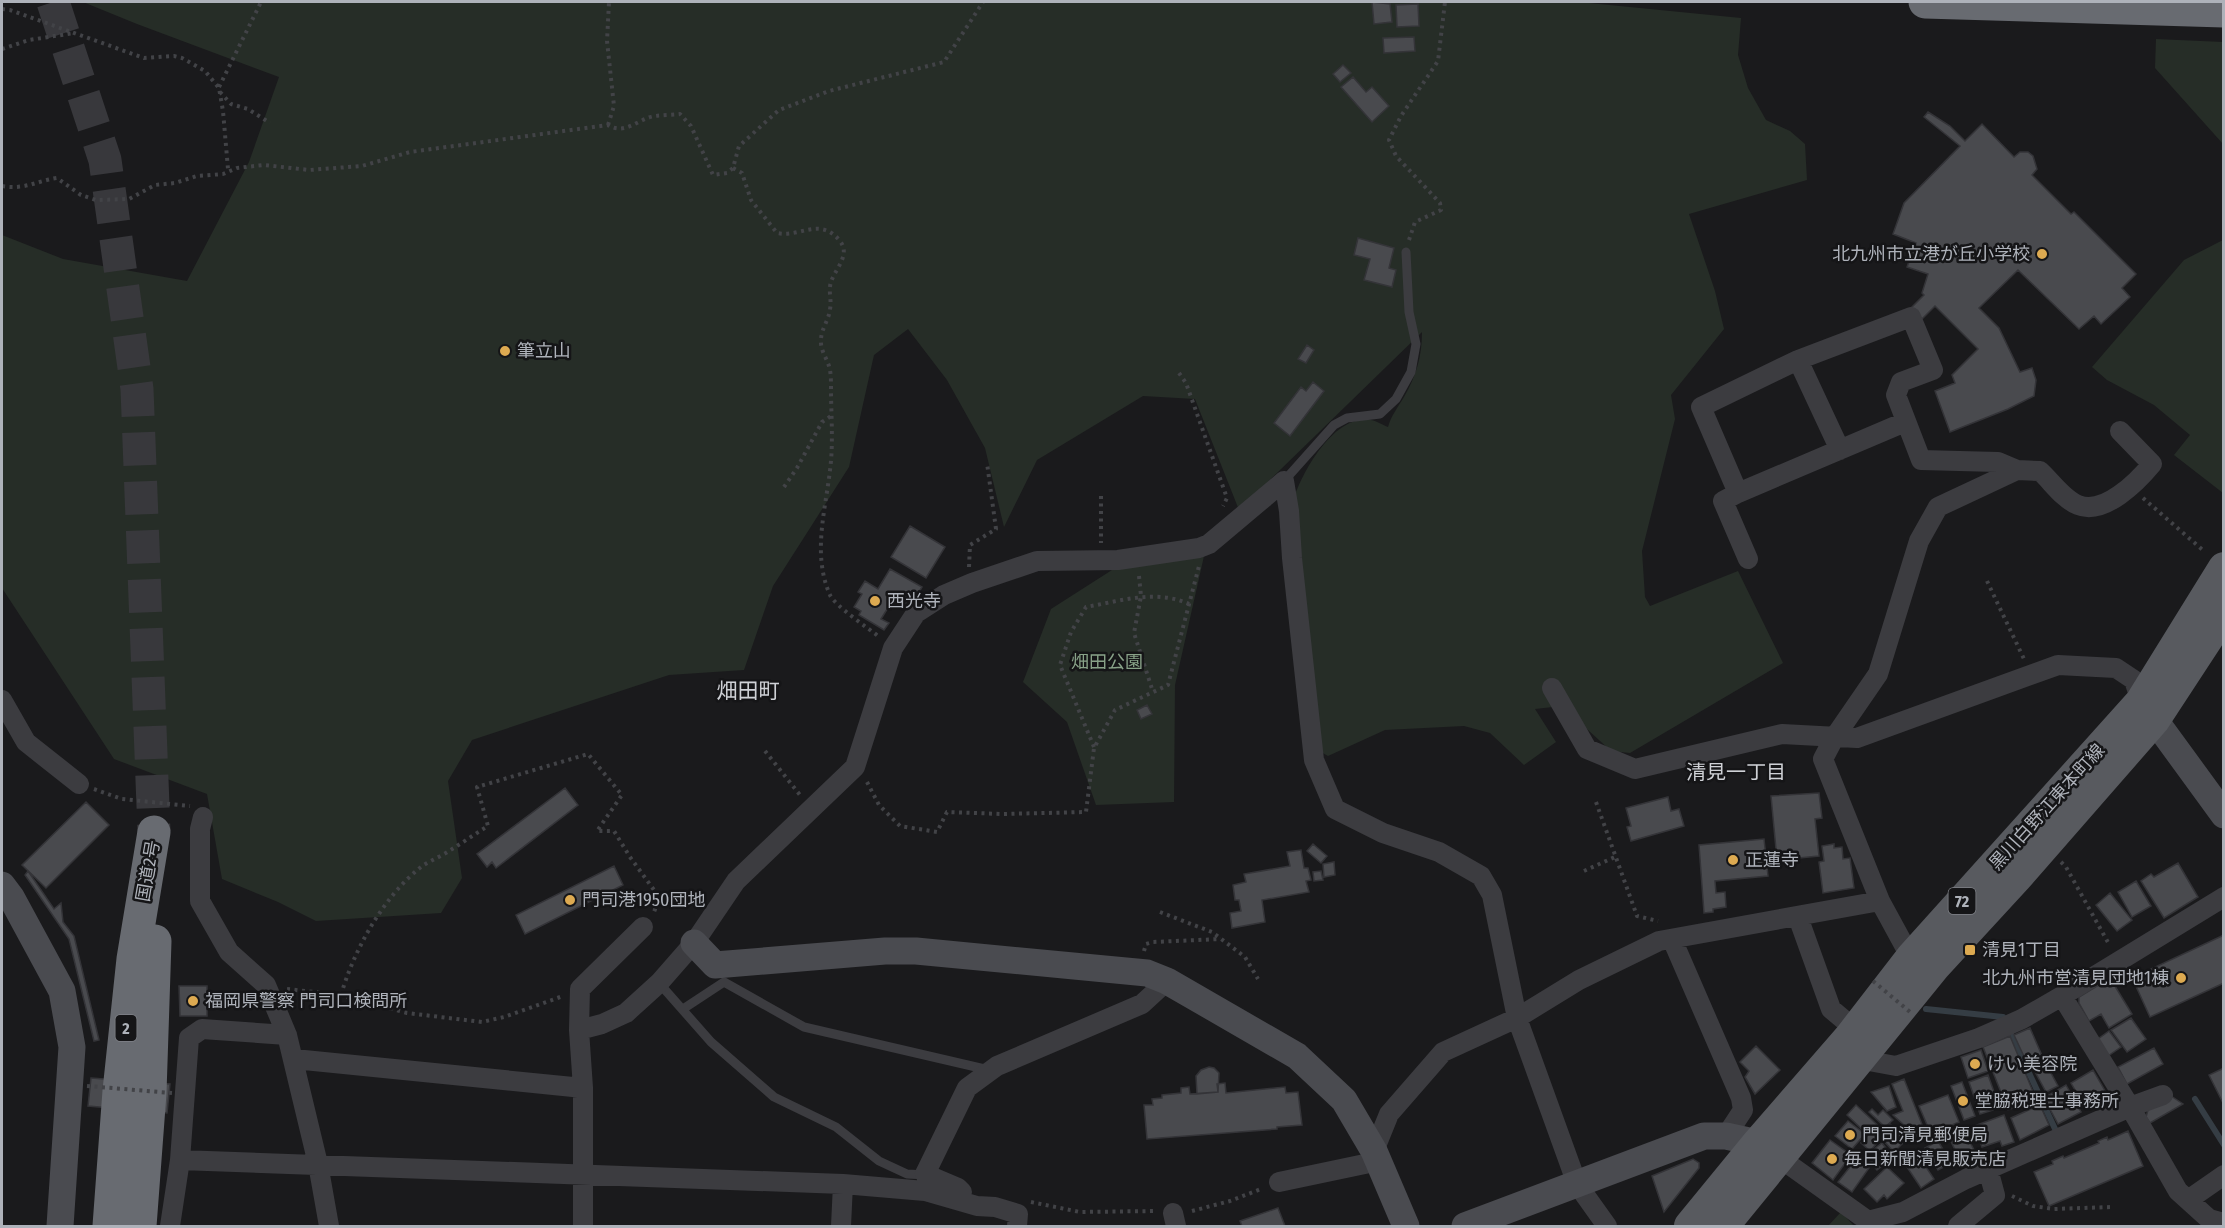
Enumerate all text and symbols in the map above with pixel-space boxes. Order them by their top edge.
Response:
place label: 北九州市立港が丘小学校 [1832,243,2030,265]
marker: 北九州市立港が丘小学校 [2035,247,2049,261]
place label: 筆立山 [517,340,571,362]
marker: 筆立山 [498,344,512,358]
place label: 西光寺 [887,590,941,612]
marker: 西光寺 [868,594,882,608]
park label: 畑田公園 [1071,651,1143,673]
district label: 畑田町 [717,678,780,704]
street label: 黒川白野江東本町線 [1985,739,2109,875]
district label: 清見一丁目 [1686,760,1786,784]
street label: 国道2号 [132,839,164,903]
place label: 正蓮寺 [1745,849,1799,871]
marker: 正蓮寺 [1726,853,1740,867]
road number: 72 [1948,888,1976,914]
place label: 門司港1950団地 [582,889,705,911]
marker: 門司港1950団地 [563,893,577,907]
place label: 清見1丁目 [1982,939,2061,961]
marker: 清見1丁目 [1963,943,1977,957]
place label: 北九州市営清見団地1棟 [1982,967,2169,989]
marker: 北九州市営清見団地1棟 [2174,971,2188,985]
place label: 福岡県警察 門司口検問所 [205,990,407,1012]
marker: 福岡県警察 門司口検問所 [186,994,200,1008]
road number: 2 [116,1015,136,1041]
place label: けい美容院 [1987,1053,2077,1075]
marker: けい美容院 [1968,1057,1982,1071]
place label: 堂脇税理士事務所 [1975,1090,2119,1112]
marker: 堂脇税理士事務所 [1956,1094,1970,1108]
place label: 門司清見郵便局 [1862,1124,1988,1146]
marker: 門司清見郵便局 [1843,1128,1857,1142]
place label: 毎日新聞清見販売店 [1844,1148,2006,1170]
marker: 毎日新聞清見販売店 [1825,1152,1839,1166]

